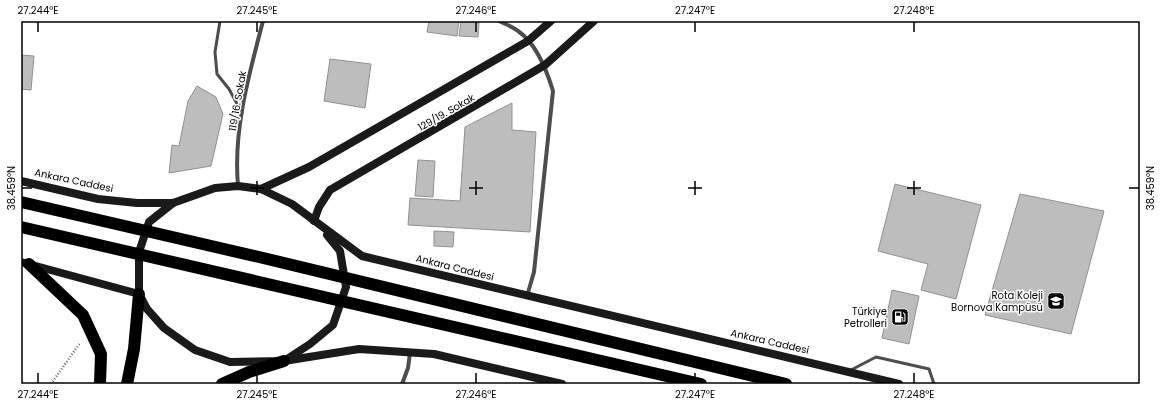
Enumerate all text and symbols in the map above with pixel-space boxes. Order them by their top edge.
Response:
text: 27.244°E [18,3,58,18]
text: 27.245°E [237,3,277,18]
text: 27.246°E [456,3,496,18]
text: 27.247°E [675,3,715,18]
text: 27.248°E [894,3,934,18]
street label: 119/16. Sokak [225,69,250,132]
street label: 129/19. Sokak [415,90,478,135]
street label: Ankara Caddesi [33,165,115,196]
text: 38.459°N [4,166,19,210]
text: 38.459°N [1143,166,1158,210]
street label: Ankara Caddesi [414,251,496,284]
place label: Rota Koleji Bornova Kampüsü [951,288,1043,315]
school or university icon: Rota Koleji Bornova Kampüsü [1046,291,1066,311]
place label: Türkiye Petrolleri [844,304,887,331]
fuel station icon: Türkiye Petrolleri [890,307,910,327]
street label: Ankara Caddesi [729,325,811,358]
text: 27.244°E [18,387,58,402]
text: 27.245°E [237,387,277,402]
text: 27.246°E [456,387,496,402]
text: 27.247°E [675,387,715,402]
text: 27.248°E [894,387,934,402]

